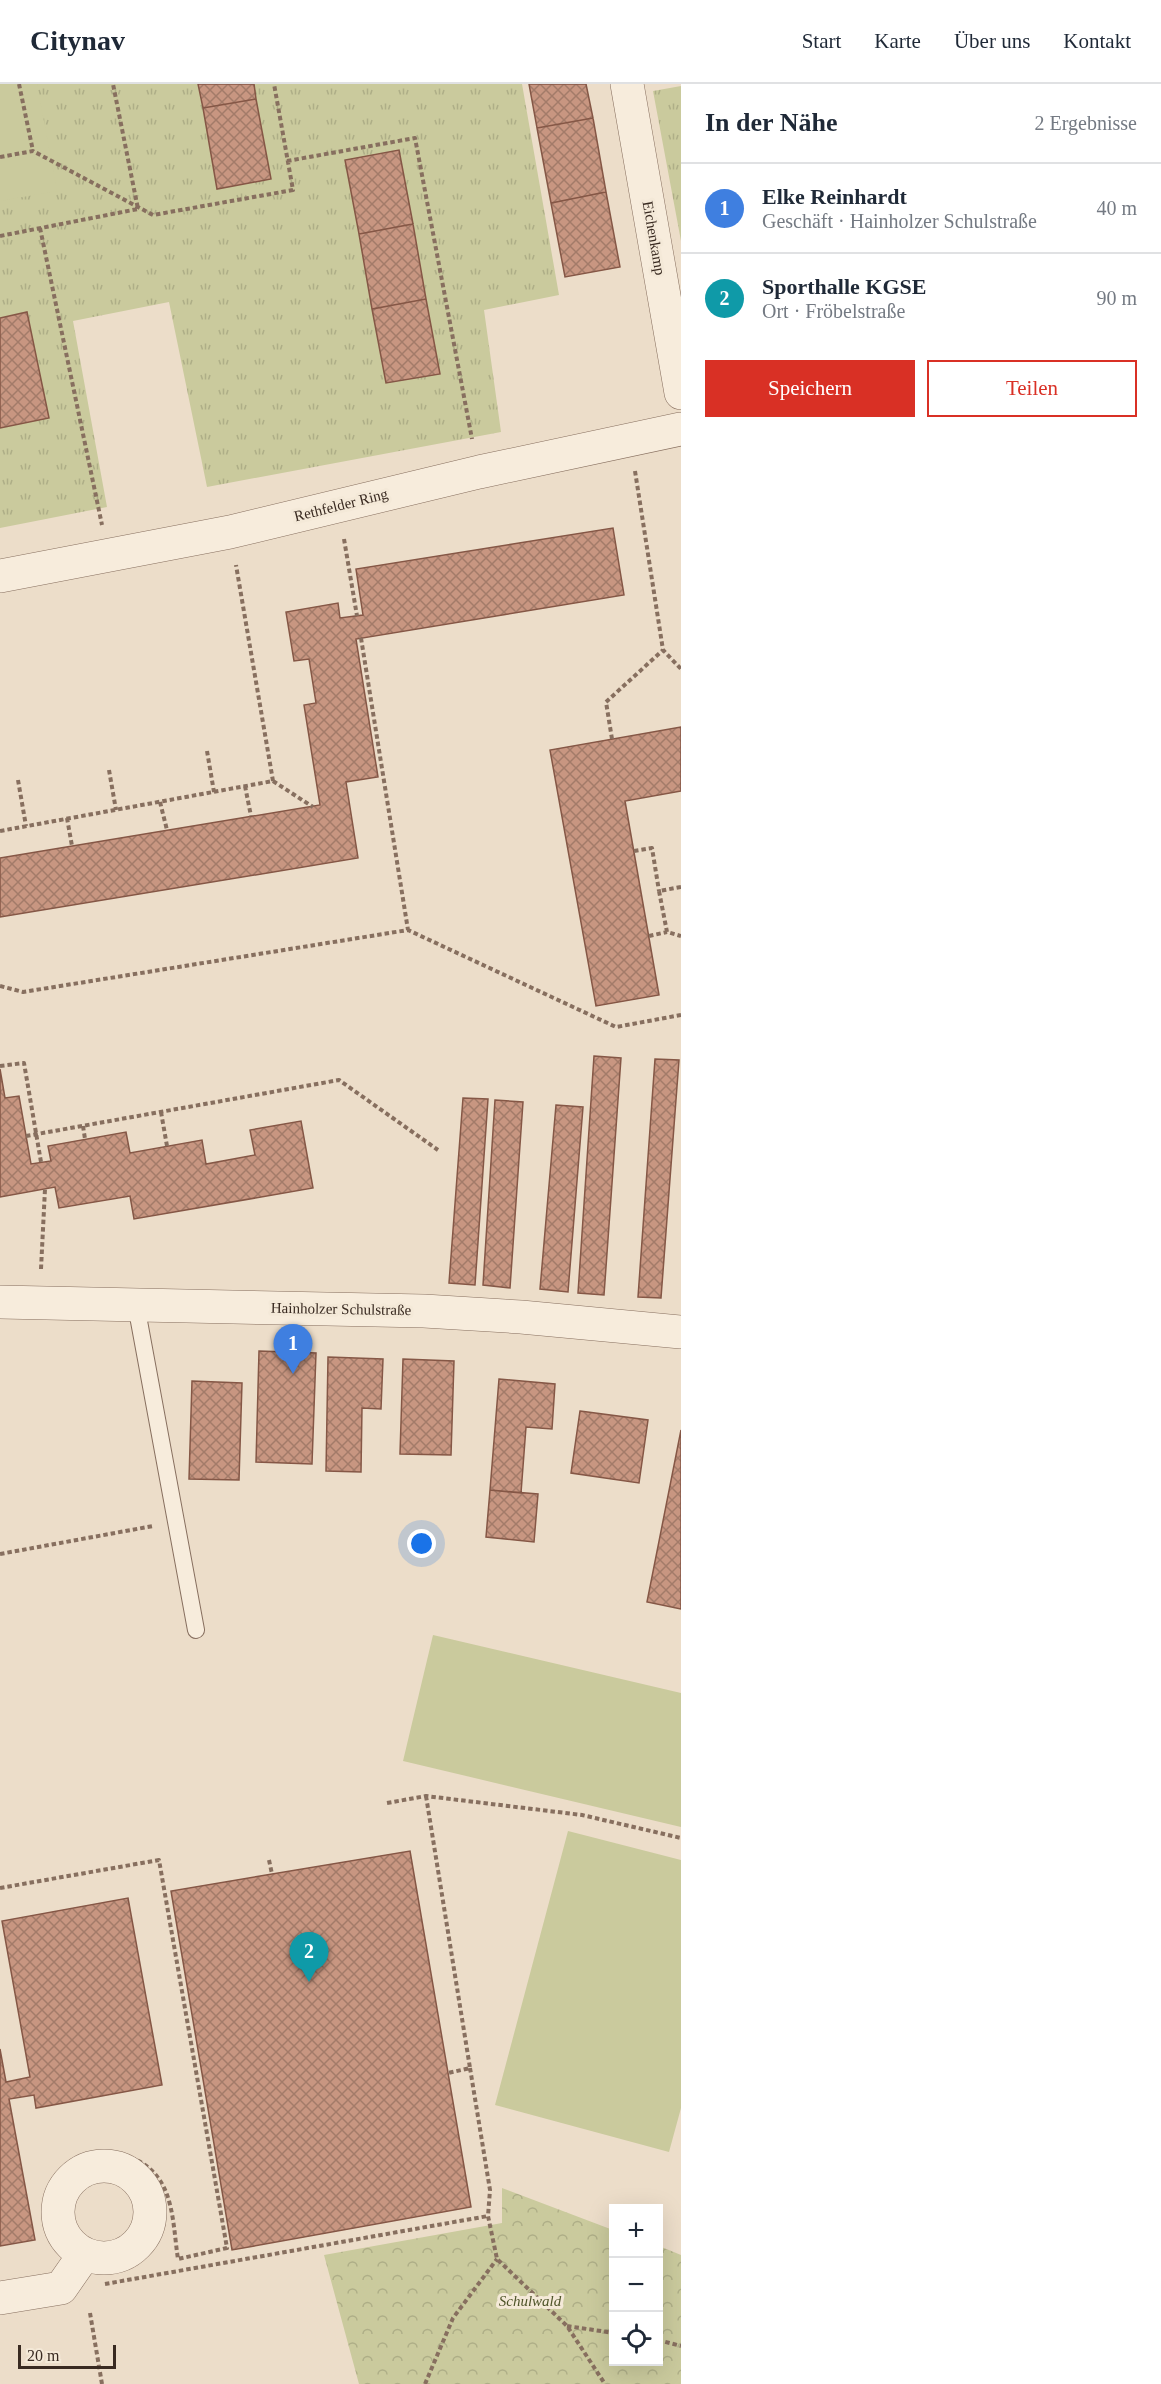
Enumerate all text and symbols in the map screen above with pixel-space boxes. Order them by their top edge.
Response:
text: Citynav [30,25,125,56]
text: Start [802,29,841,53]
text: Karte [874,29,921,53]
text: Über uns [954,29,1030,53]
text: Kontakt [1063,29,1131,53]
text: In der Nähe [705,108,837,137]
text: 2 Ergebnisse [1035,112,1137,134]
text: Elke Reinhardt [762,184,907,209]
text: 1 [720,197,730,219]
text: 40 m [1096,197,1137,219]
street label: Eichenkamp [640,200,668,276]
text: Geschäft · Hainholzer Schulstraße [762,210,1037,232]
text: Sporthalle KGSE [762,274,926,299]
text: 2 [720,287,730,309]
text: 90 m [1096,287,1137,309]
text: Ort · Fröbelstraße [762,300,905,322]
button: Speichern [705,360,915,417]
button: Teilen [927,360,1137,417]
street label: Rethfelder Ring [292,485,390,524]
street label: Hainholzer Schulstraße [271,1300,412,1318]
pin: 1 [274,1324,312,1374]
your location [407,1529,436,1558]
pin: 2 [290,1932,328,1982]
map controls [609,2204,663,2366]
button: + [609,2204,663,2258]
button: − [609,2258,663,2312]
park label: Schulwald [499,2293,562,2309]
button: locate [609,2312,663,2366]
scale bar [18,2342,116,2370]
text: 20 m [27,2347,59,2364]

